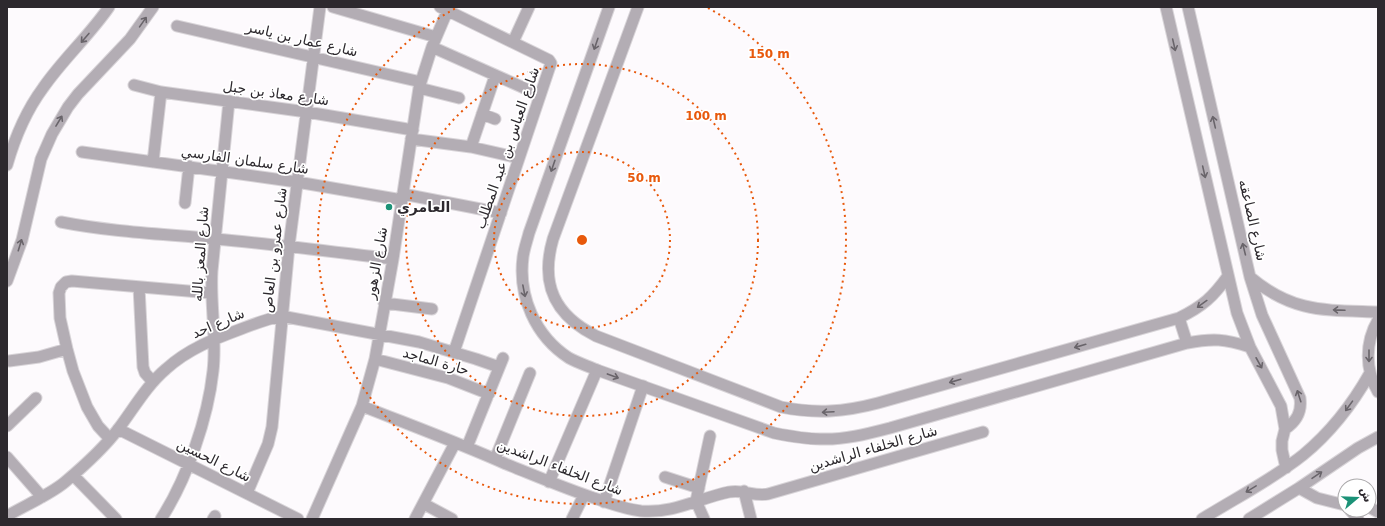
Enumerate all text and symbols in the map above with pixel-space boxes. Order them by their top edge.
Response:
one-way arrow [139,17,147,28]
street label: شارع عمار بن ياسر [243,18,359,61]
one-way arrow [81,32,90,43]
one-way arrow [592,37,599,50]
one-way arrow [1171,38,1179,51]
text: 150 m [748,47,790,61]
street label: شارع العباس بن عبد المطلب [472,65,543,231]
street label: شارع معاذ بن جبل [222,78,330,109]
text: 100 m [685,109,727,123]
one-way arrow [55,116,63,127]
one-way arrow [1210,116,1218,129]
street label: شارع سلمان الفارسي [180,143,310,178]
one-way arrow [548,160,556,172]
one-way arrow [1200,165,1208,178]
text: 50 m [627,171,661,185]
street label: شارع الصاعقه [1235,178,1270,262]
street label: شارع عمرو بن العاص [258,186,291,314]
place label: العامري [397,199,450,217]
marker: العامري [384,202,394,212]
street label: شارع المعز بالله [189,206,212,302]
street label: شارع الزهور [362,226,391,301]
centre of rings [575,233,589,247]
one-way arrow [17,238,24,251]
one-way arrow [1239,243,1247,256]
one-way arrow [520,284,528,297]
one-way arrow [1197,300,1208,309]
street label: شارع احد [189,305,247,342]
one-way arrow [1333,306,1346,314]
one-way arrow [1073,343,1086,350]
street label: حارة الماجد [401,344,471,379]
one-way arrow [1365,349,1373,362]
one-way arrow [1255,357,1263,369]
one-way arrow [606,372,618,380]
one-way arrow [948,378,961,385]
one-way arrow [1295,390,1302,403]
one-way arrow [1345,401,1353,412]
one-way arrow [822,408,835,415]
street label: شارع الخلفاء الراشدين [807,422,939,475]
street label: شارع الحسين [174,435,254,486]
street label: شارع الخلفاء الراشدين [495,436,625,499]
one-way arrow [1312,471,1323,480]
north arrow [1337,478,1377,518]
one-way arrow [1246,485,1257,493]
text: ش [1357,486,1375,504]

